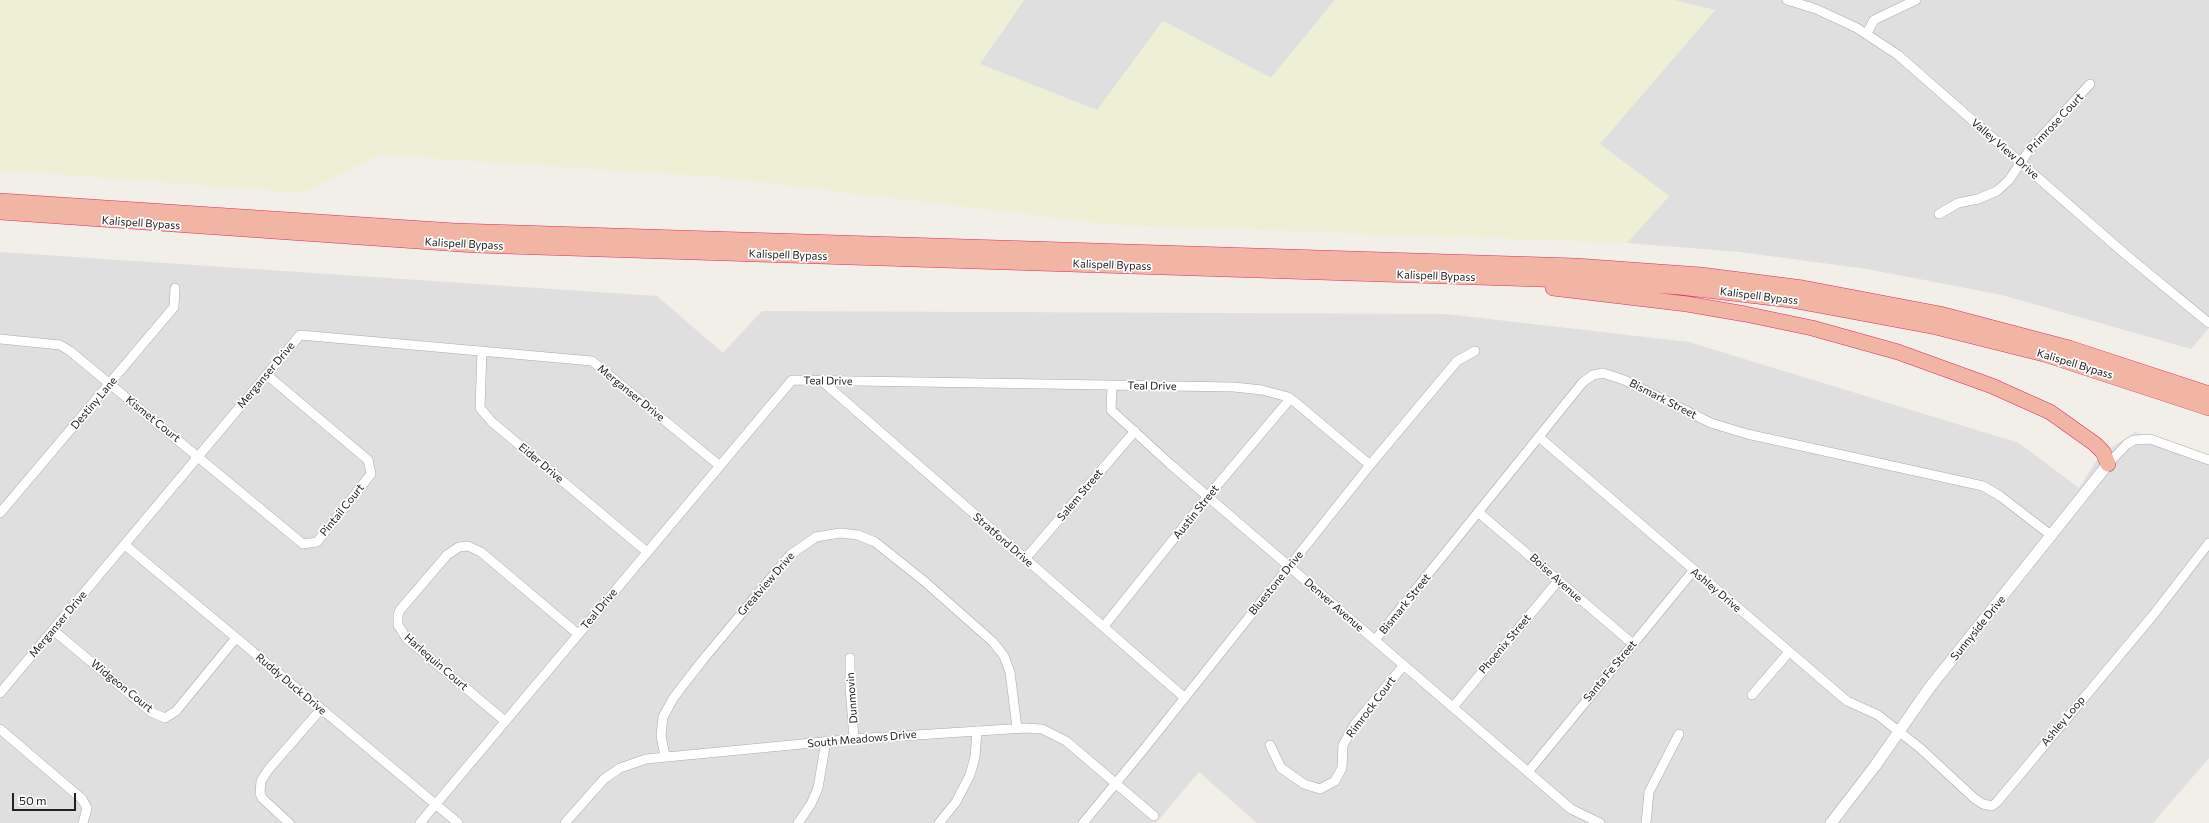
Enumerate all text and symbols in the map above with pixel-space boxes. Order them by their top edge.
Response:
street label: Primrose Court [2024,91,2086,155]
street label: Valley View Drive [1968,116,2042,182]
street label: Kalispell Bypass [101,214,181,232]
street label: Kalispell Bypass [424,235,504,253]
street label: Kalispell Bypass [748,247,828,263]
street label: Kalispell Bypass [1072,257,1152,273]
street label: Kalispell Bypass [1396,268,1476,284]
street label: Kalispell Bypass [1719,285,1799,307]
street label: Merganser Drive [234,339,298,411]
street label: Kalispell Bypass [2035,346,2115,382]
street label: Merganser Drive [595,362,667,424]
street label: Destiny Lane [68,374,120,432]
street label: Teal Drive [803,374,853,388]
street label: Bismark Street [1627,376,1699,422]
street label: Teal Drive [1127,379,1177,393]
street label: Kismet Court [123,393,183,445]
street label: Eider Drive [516,440,566,486]
street label: Salem Street [1055,466,1105,524]
street label: Pintail Court [317,481,367,539]
street label: Austin Street [1170,482,1222,542]
street label: Stratford Drive [970,510,1036,570]
street label: Bluestone Drive [1246,548,1306,618]
street label: Greatview Drive [735,550,797,618]
street label: Boise Avenue [1527,551,1585,605]
street label: Ashley Drive [1688,565,1744,615]
street label: Bismark Street [1377,571,1433,637]
street label: Denver Avenue [1302,576,1366,634]
street label: Teal Drive [578,586,620,632]
street label: Merganser Drive [26,588,90,660]
street label: Sunnyside Drive [1948,593,2008,663]
street label: Phoenix Street [1476,612,1534,676]
street label: Harlequin Court [401,631,471,693]
street label: Santa Fe Street [1581,638,1639,704]
street label: Ruddy Duck Drive [253,651,329,717]
street label: Widgeon Court [88,657,156,715]
street label: Dunmovin [844,672,860,724]
street label: Rimrock Court [1344,674,1398,740]
street label: Ashley Loop [2038,693,2088,749]
street label: South Meadows Drive [807,728,917,750]
scale bar [14,785,78,811]
text: 50 m [19,793,47,807]

